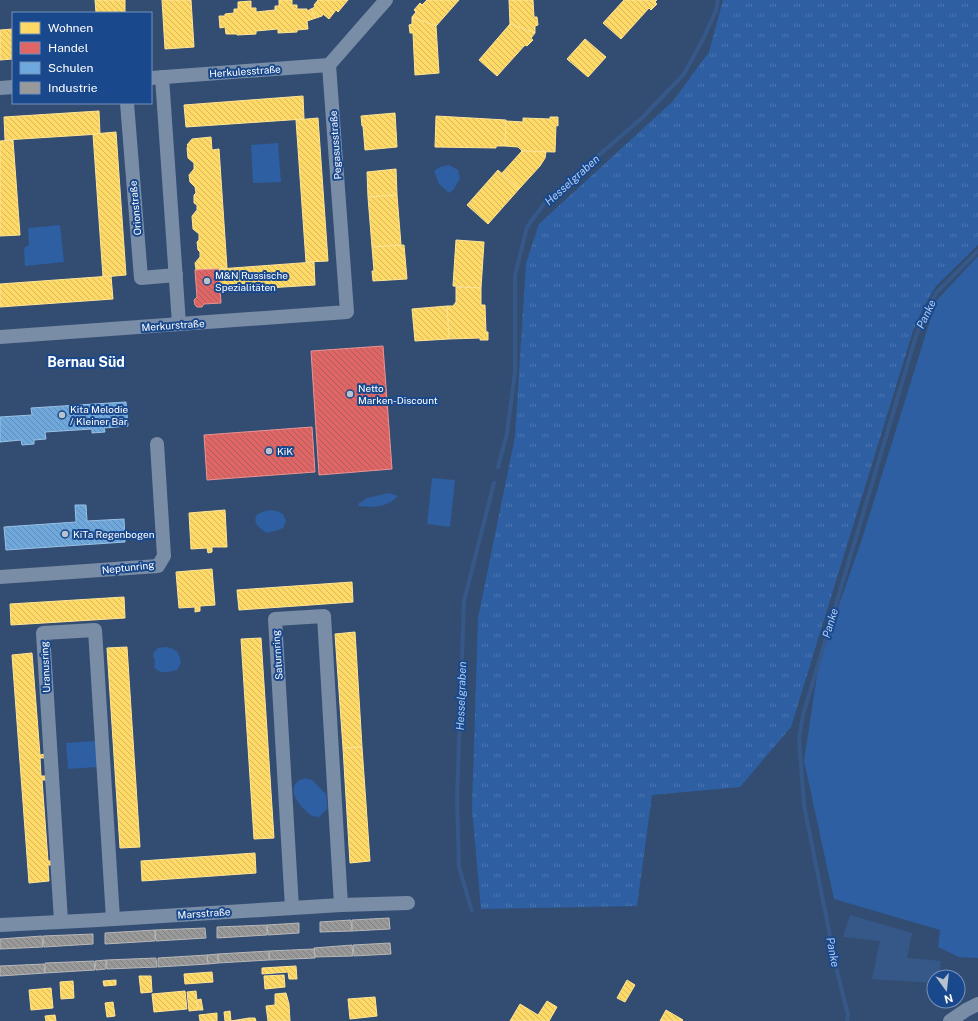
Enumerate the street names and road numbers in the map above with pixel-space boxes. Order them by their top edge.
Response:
street label: Herkulesstraße [209,62,281,79]
street label: Pegasusstraße [327,110,343,180]
street label: Orionstraße [127,180,143,236]
street label: Merkurstraße [141,317,205,333]
street label: Neptunring [101,558,155,576]
street label: Saturnring [269,630,285,680]
street label: Uranusring [38,641,52,693]
street label: Marsstraße [177,905,231,921]

